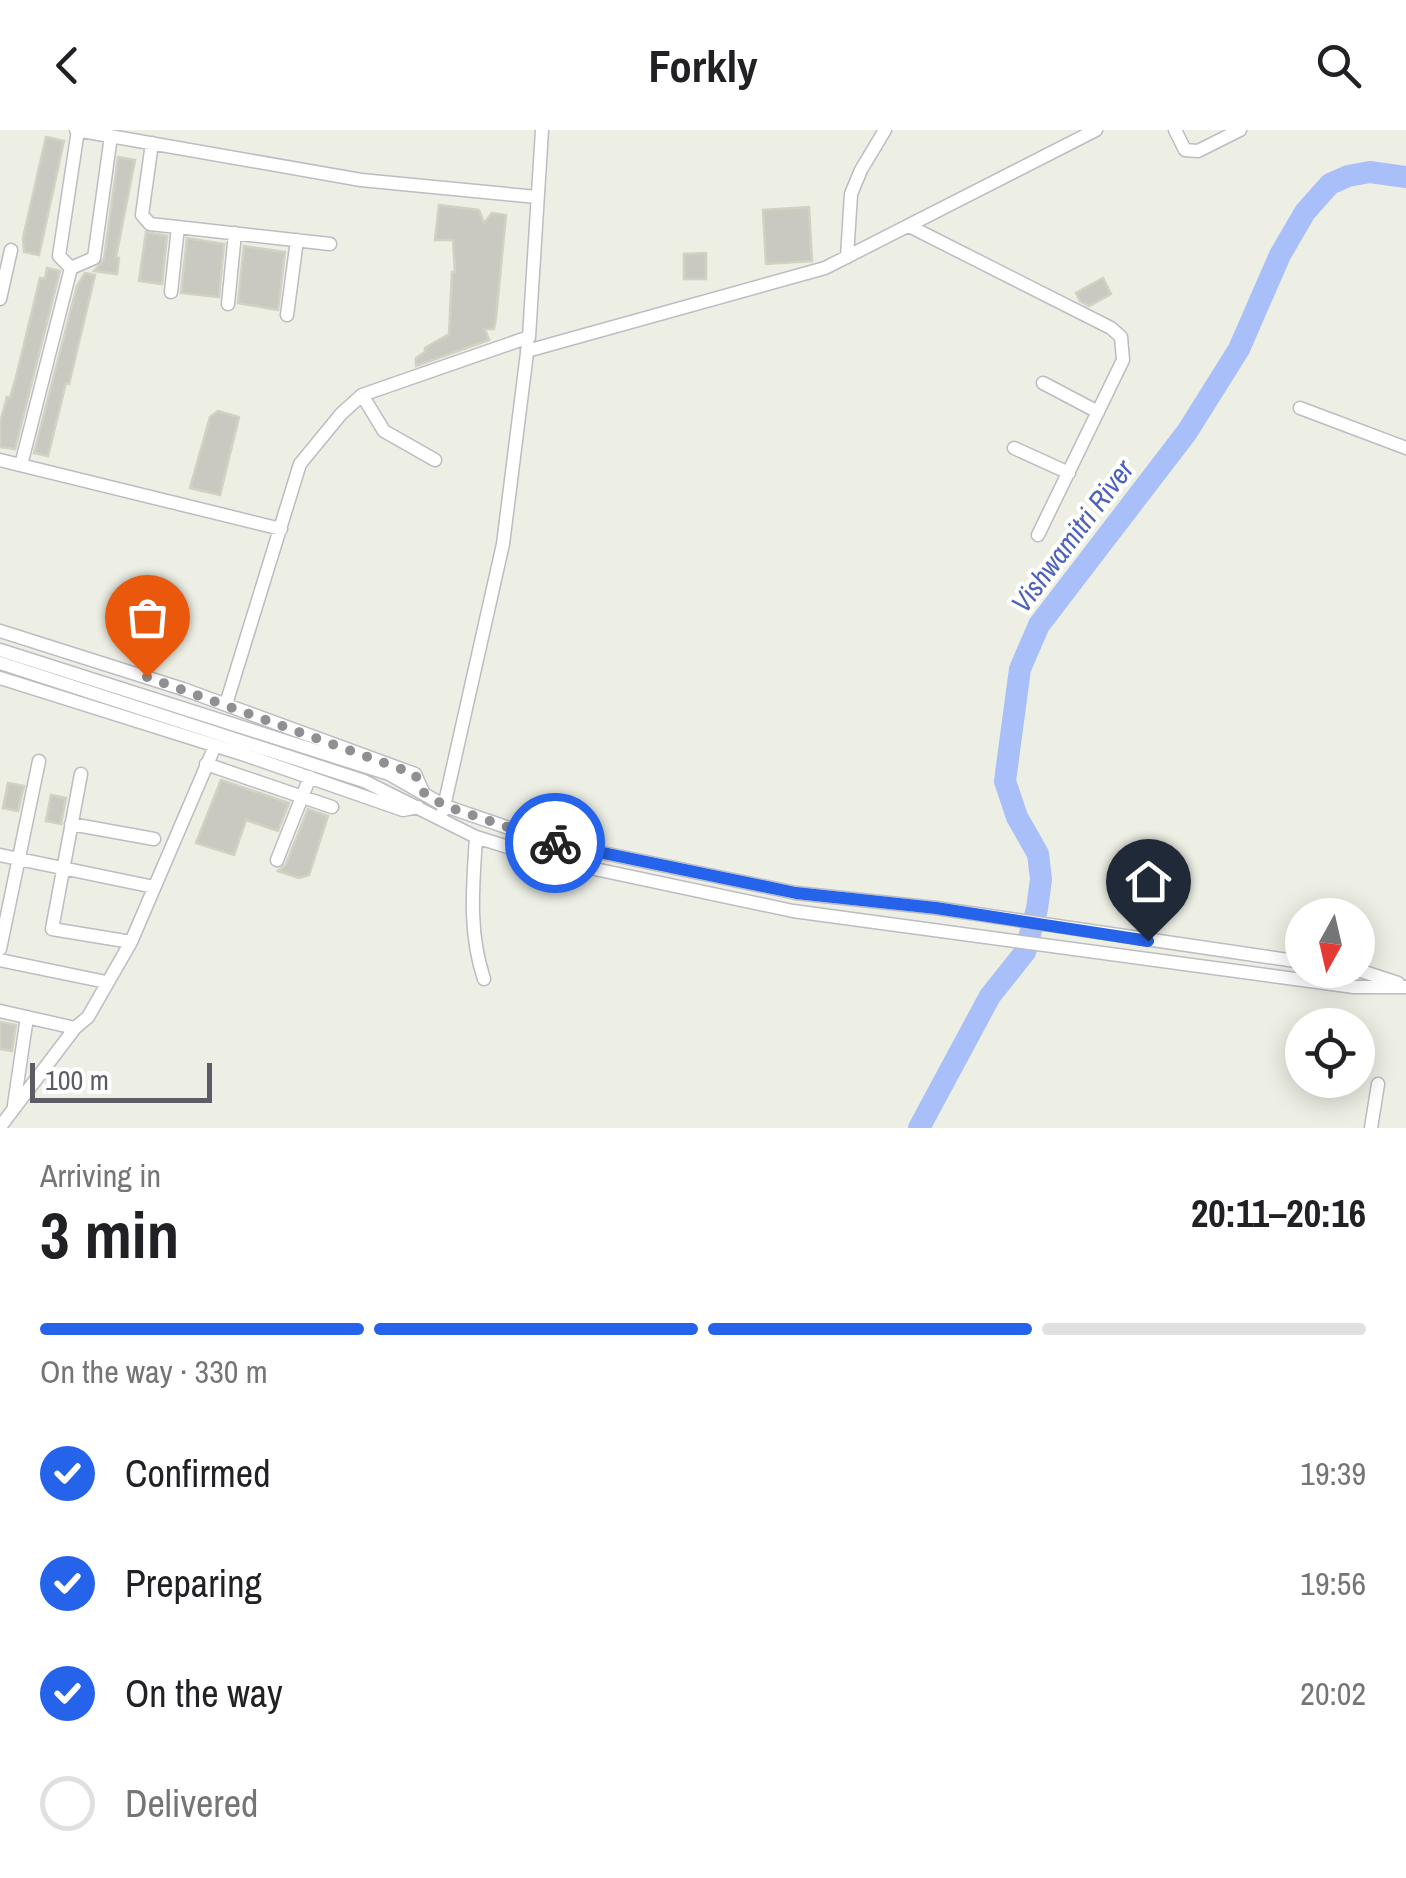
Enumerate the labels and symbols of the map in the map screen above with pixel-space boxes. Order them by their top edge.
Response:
water label: Vishwamitri River [1002,451,1143,620]
pin [105,575,190,678]
courier [505,793,605,893]
pin [1106,839,1191,942]
north arrow [1285,898,1375,988]
scale bar [30,1058,212,1103]

